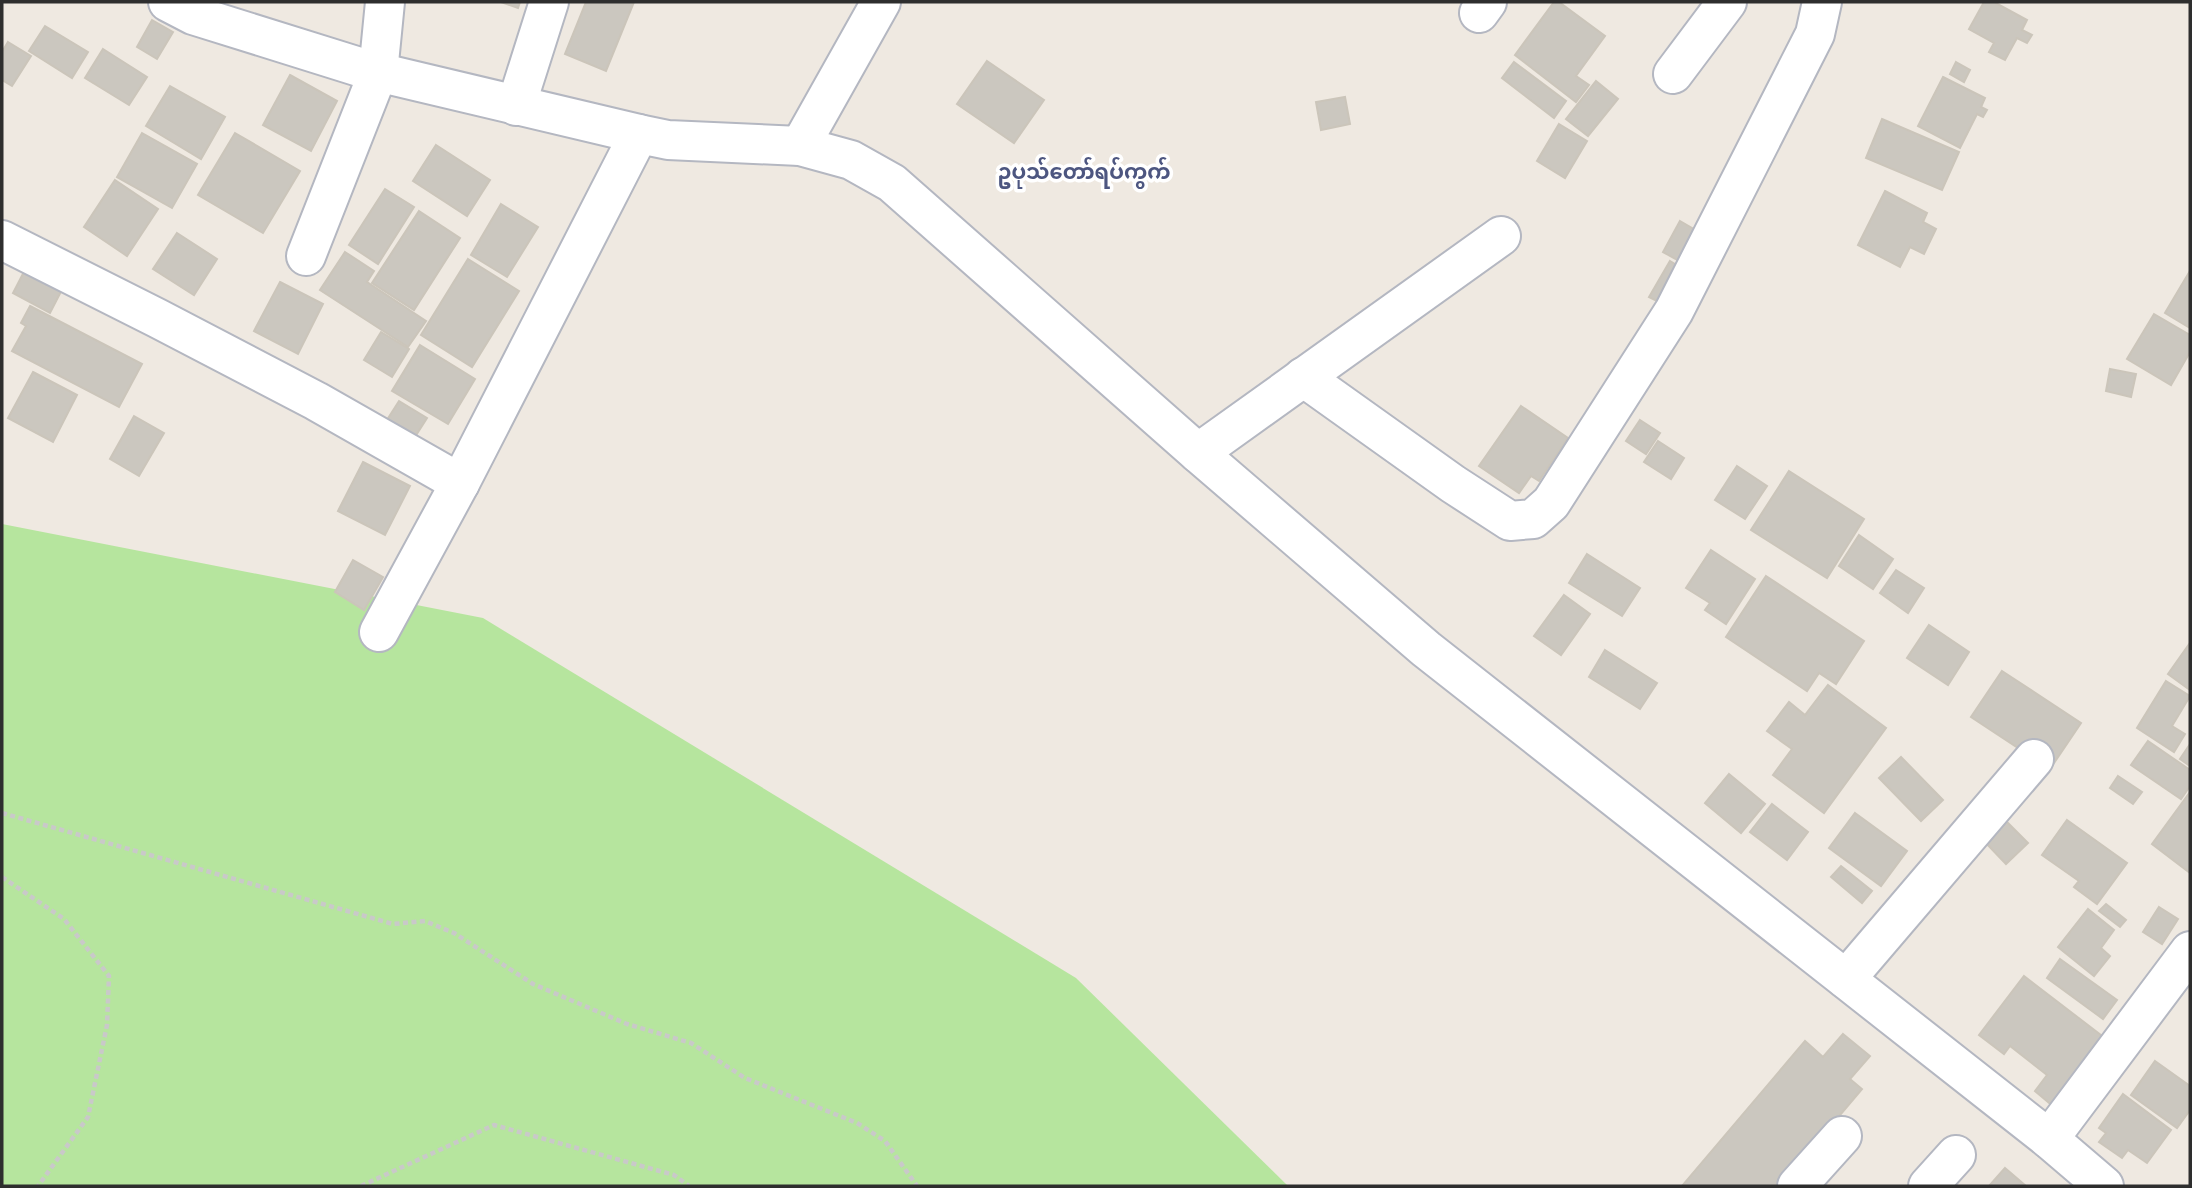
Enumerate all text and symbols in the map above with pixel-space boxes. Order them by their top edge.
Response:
district label: ဥပုသ်တော်ရပ်ကွက် [997,156,1171,189]

